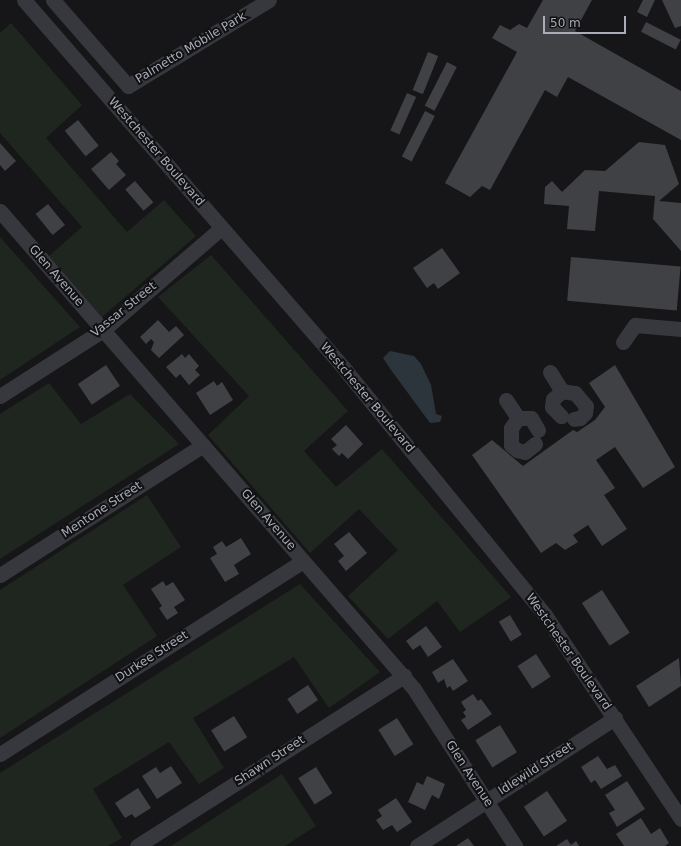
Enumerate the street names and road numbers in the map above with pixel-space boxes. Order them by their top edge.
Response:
street label: Palmetto Mobile Park [133,9,249,87]
street label: Westchester Boulevard [105,95,207,209]
street label: Glen Avenue [26,243,86,309]
street label: Vassar Street [88,279,160,341]
street label: Westchester Boulevard [317,340,417,456]
street label: Mentone Street [59,479,145,541]
street label: Glen Avenue [238,487,298,553]
street label: Westchester Boulevard [522,591,614,713]
street label: Durkee Street [113,628,191,686]
street label: Shawn Street [232,733,308,789]
street label: Glen Avenue [442,738,496,810]
street label: Idlewild Street [496,739,576,799]

